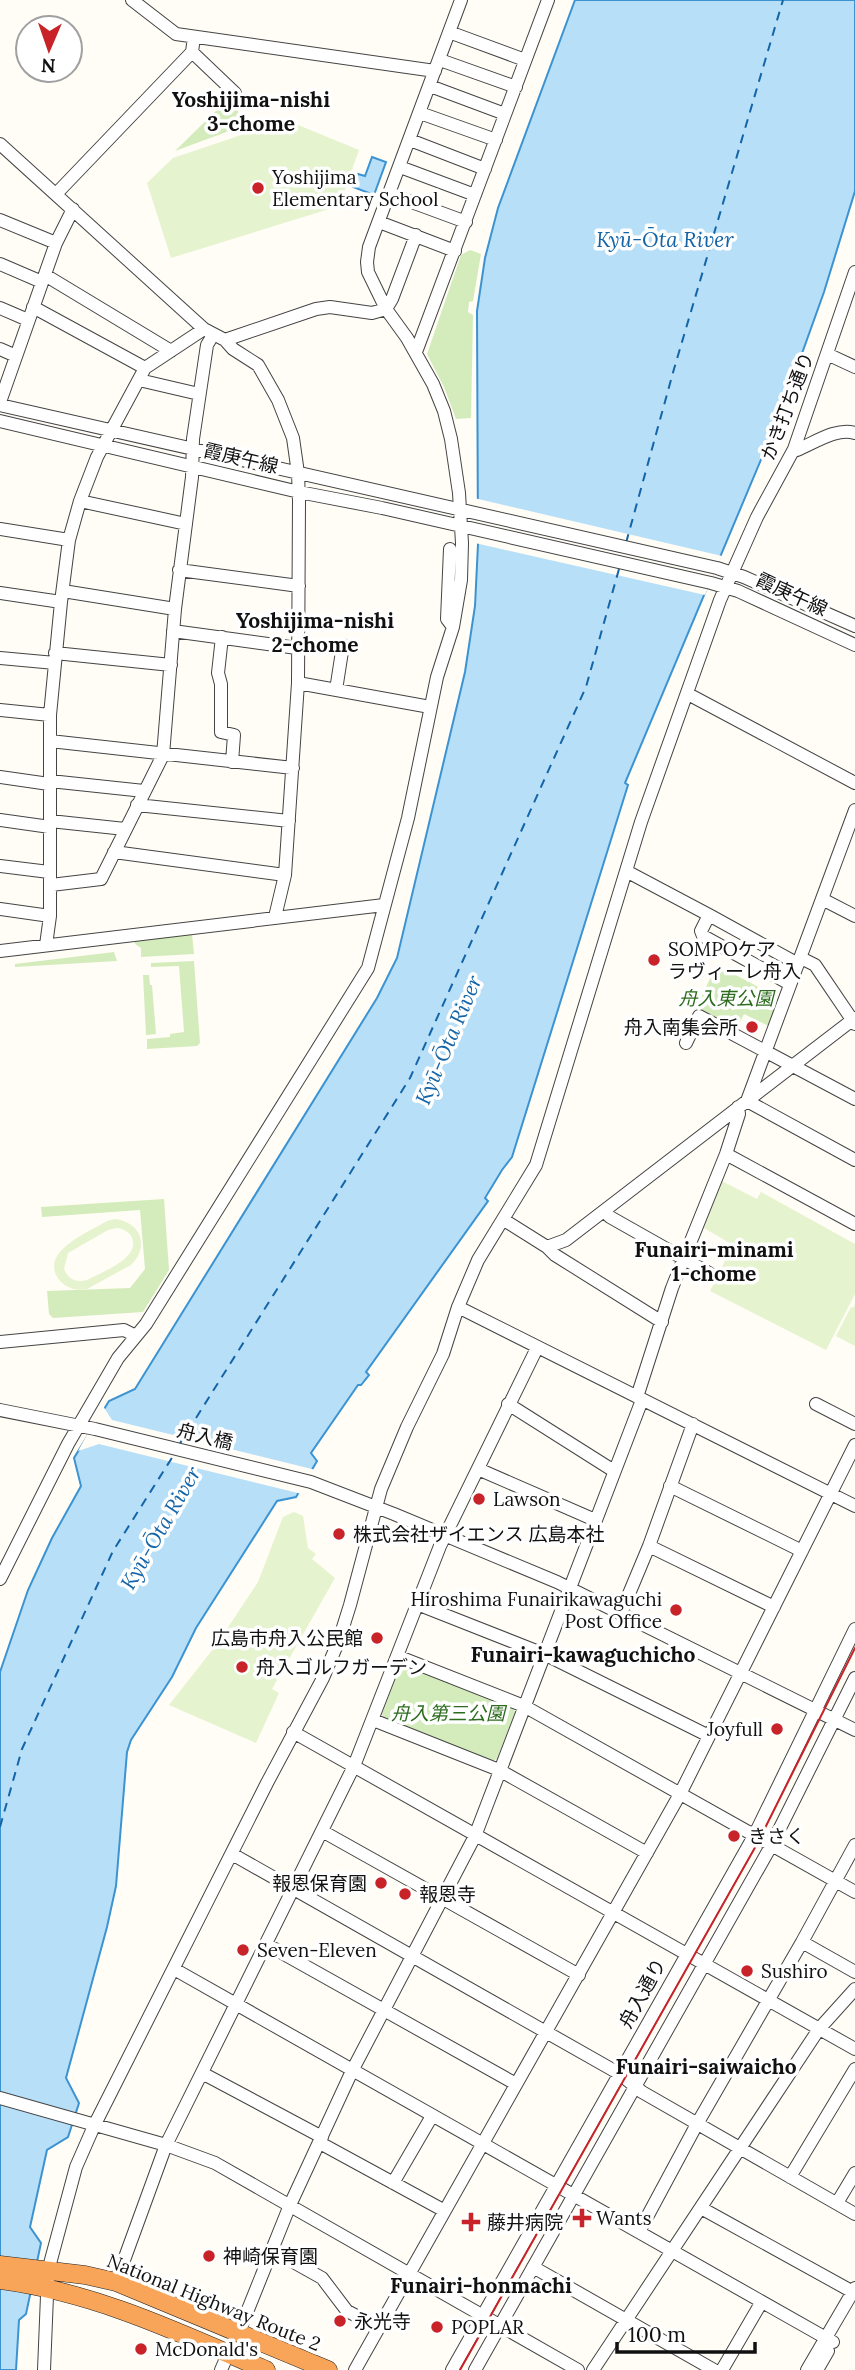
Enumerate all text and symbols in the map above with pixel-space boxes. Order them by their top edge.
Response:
north arrow [14,14,84,84]
text: N [40,54,56,78]
district label: Yoshijima-nishi 3-chome [172,86,330,137]
place label: Yoshijima Elementary School [271,165,438,211]
marker: Yoshijima Elementary School [250,180,266,196]
water label: Kyū-Ōta River [596,226,734,253]
street label: かき打ち通り [755,348,819,464]
street label: 霞庚午線 [201,438,281,478]
street label: 霞庚午線 [752,567,832,621]
district label: Yoshijima-nishi 2-chome [236,607,394,658]
place label: SOMPOケア ラヴィーレ舟入 [668,937,801,983]
marker: SOMPOケア ラヴィーレ舟入 [646,952,662,968]
water label: Kyū-Ōta River [409,971,488,1108]
park label: 舟入東公園 [678,986,776,1010]
place label: 舟入南集会所 [624,1015,738,1039]
marker: 舟入南集会所 [744,1019,760,1035]
district label: Funairi-minami 1-chome [634,1236,794,1287]
street label: 舟入橋 [174,1417,236,1455]
water label: Kyū-Ōta River [114,1461,207,1594]
place label: Lawson [493,1487,561,1511]
marker: Lawson [471,1491,487,1507]
place label: 株式会社ザイエンス 広島本社 [353,1522,604,1546]
marker: 株式会社ザイエンス 広島本社 [331,1526,347,1542]
place label: Hiroshima Funairikawaguchi Post Office [410,1587,662,1633]
marker: Hiroshima Funairikawaguchi Post Office [668,1602,684,1618]
place label: 広島市舟入公民館 [211,1626,363,1650]
marker: 広島市舟入公民館 [369,1630,385,1646]
district label: Funairi-kawaguchicho [471,1641,696,1668]
place label: 舟入ゴルフガーデン [256,1655,427,1679]
marker: 舟入ゴルフガーデン [234,1659,250,1675]
park label: 舟入第三公園 [391,1701,508,1725]
place label: Joyfull [706,1717,763,1741]
marker: Joyfull [769,1721,785,1737]
place label: きさく [748,1824,805,1848]
marker: きさく [726,1828,742,1844]
place label: 報恩保育園 [272,1871,367,1895]
marker: 報恩保育園 [373,1875,389,1891]
place label: 報恩寺 [419,1882,476,1906]
marker: 報恩寺 [397,1886,413,1902]
place label: Seven-Eleven [257,1938,377,1962]
marker: Seven-Eleven [235,1942,251,1958]
street label: 舟入通り [613,1954,671,2032]
place label: Sushiro [761,1959,828,1983]
marker: Sushiro [739,1963,755,1979]
district label: Funairi-saiwaicho [615,2053,797,2080]
place label: Wants [596,2206,652,2230]
place label: 藤井病院 [487,2210,563,2234]
marker: Wants [574,2210,590,2226]
marker: 藤井病院 [461,2212,481,2232]
place label: 神崎保育園 [223,2244,318,2268]
street label: National Highway Route 2 [104,2248,324,2356]
marker: 神崎保育園 [201,2248,217,2264]
district label: Funairi-honmachi [390,2272,572,2299]
place label: 永光寺 [354,2309,411,2333]
scale bar [617,2310,755,2354]
marker: 永光寺 [332,2313,348,2329]
place label: POPLAR [451,2315,524,2339]
marker: POPLAR [429,2319,445,2335]
text: 100 m [628,2321,686,2348]
place label: McDonald's [155,2337,258,2361]
marker: McDonald's [133,2341,149,2357]

